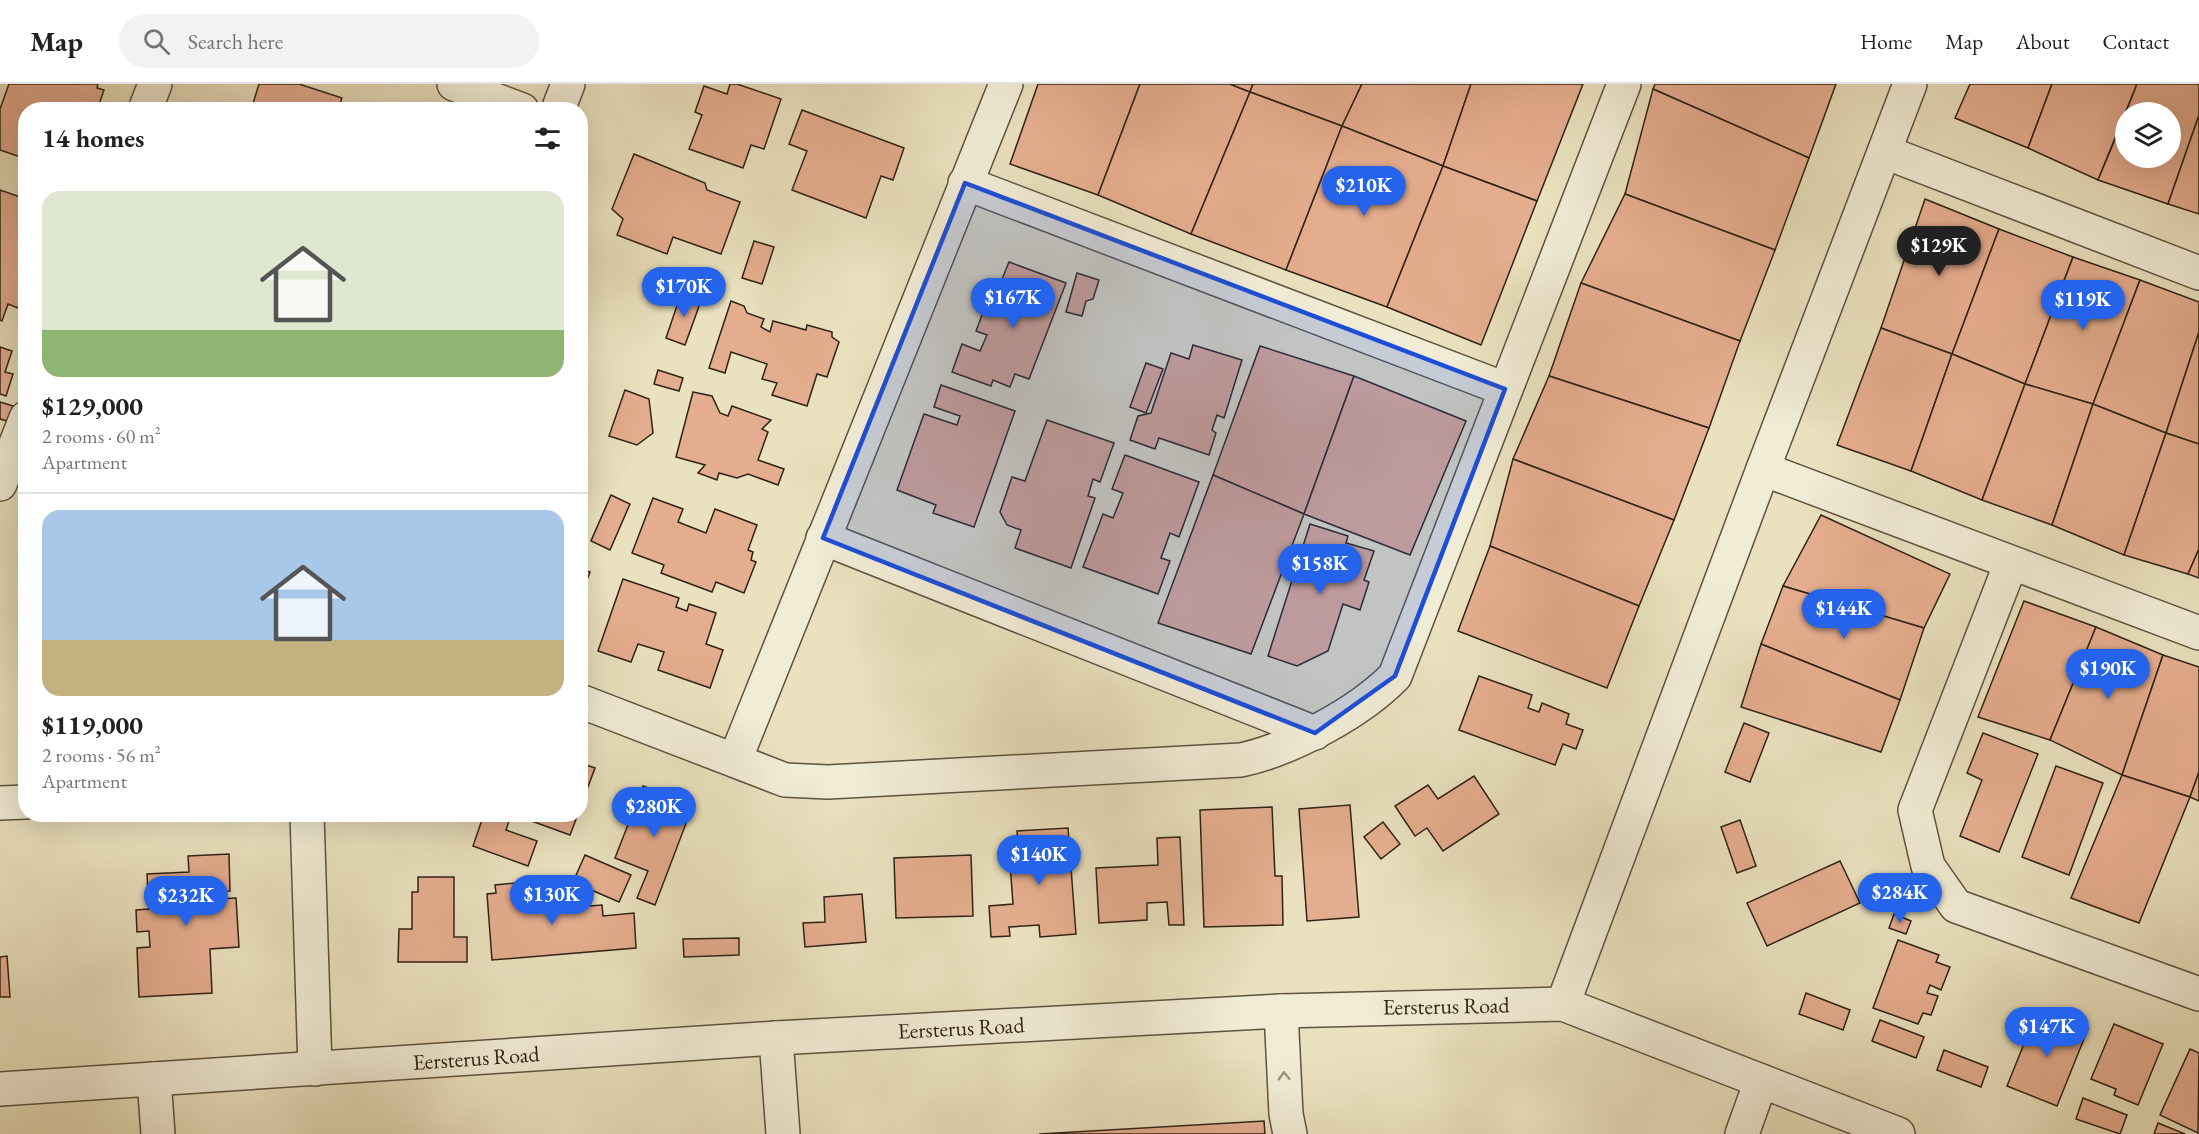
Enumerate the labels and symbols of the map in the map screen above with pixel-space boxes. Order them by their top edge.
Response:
pin: $210K [1322,166,1406,217]
pin: $129K [1897,226,1981,277]
pin: $170K [642,267,726,318]
pin: $167K [971,278,1055,329]
pin: $119K [2041,280,2125,331]
pin: $158K [1278,544,1362,595]
pin: $144K [1802,589,1886,640]
pin: $190K [2066,649,2150,700]
pin: $280K [612,787,696,838]
pin: $140K [997,835,1081,886]
pin: $284K [1858,873,1942,924]
pin: $130K [510,875,594,926]
pin: $232K [144,876,228,927]
street label: Eersterus Road [1382,990,1511,1022]
pin: $147K [2005,1007,2089,1058]
street label: Eersterus Road [897,1010,1026,1046]
street label: Eersterus Road [412,1039,541,1077]
one-way arrow [1278,1072,1290,1081]

